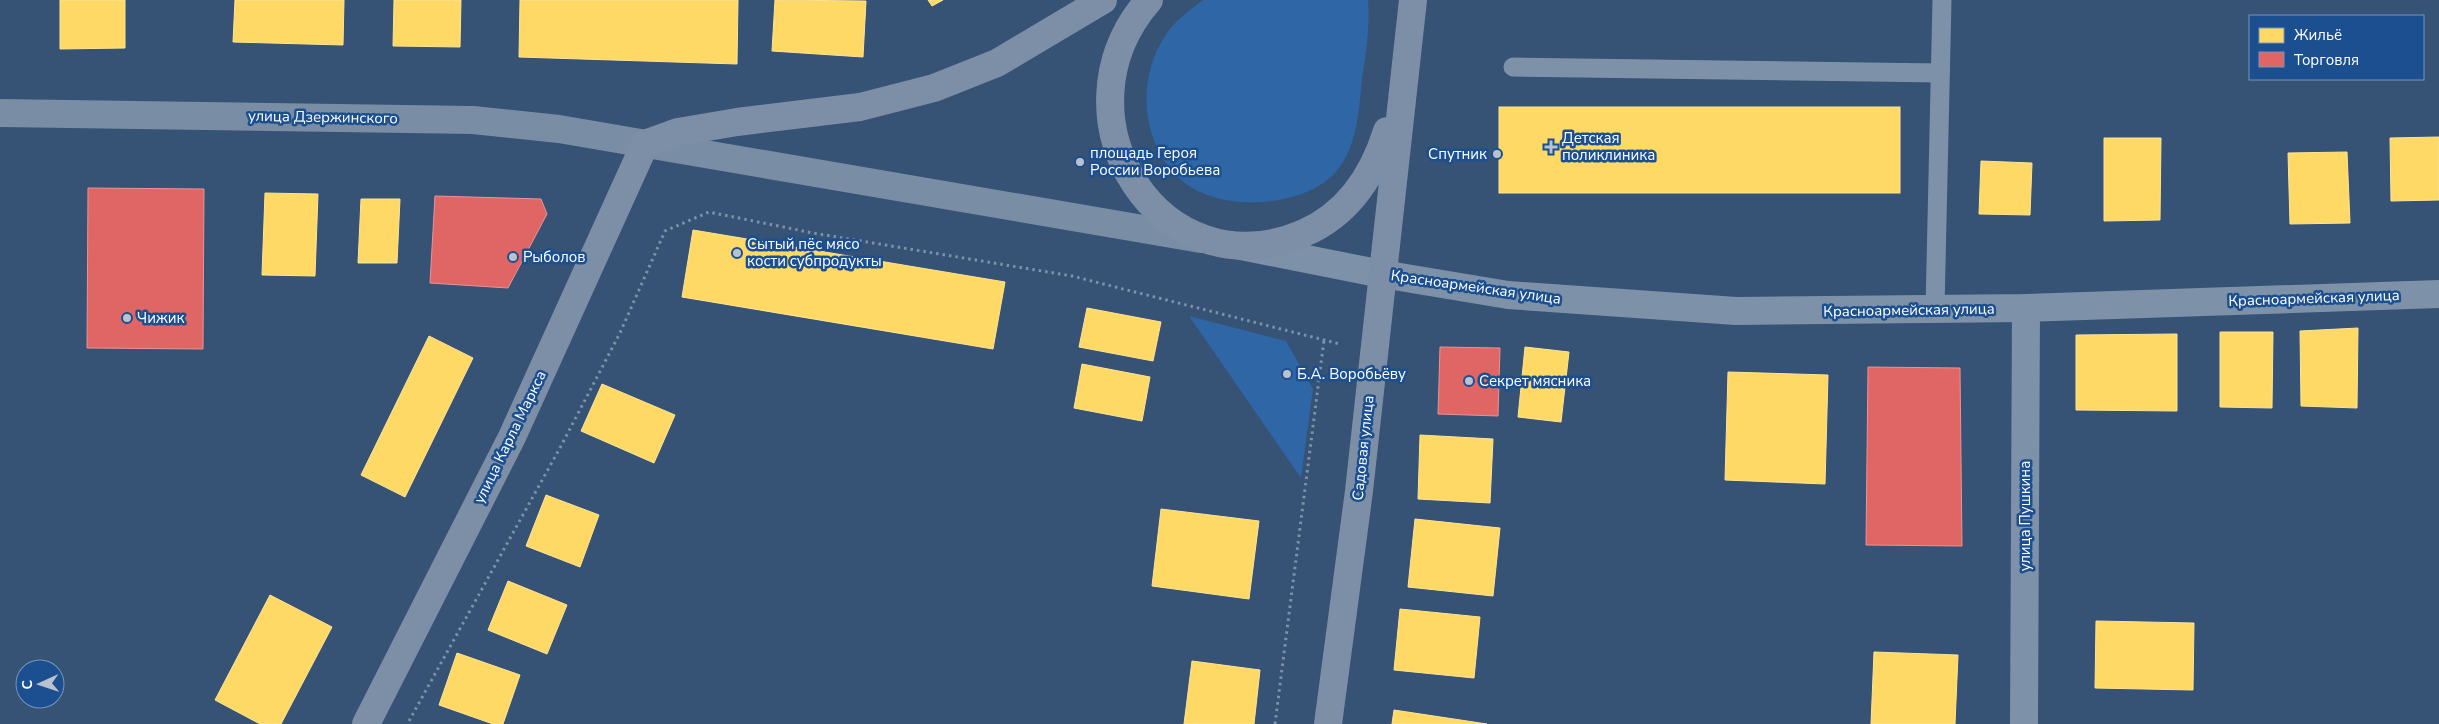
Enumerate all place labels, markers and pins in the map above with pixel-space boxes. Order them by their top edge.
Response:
place label: Детская поликлиника [1562,128,1655,165]
marker: Детская поликлиника [1544,140,1558,154]
place label: площадь Героя России Воробьева [1090,143,1220,180]
place label: Спутник [1428,144,1487,164]
marker: Спутник [1491,148,1503,160]
marker: площадь Героя России Воробьева [1074,156,1086,168]
place label: Сытый пёс мясо кости субпродукты [747,234,882,271]
place label: Рыболов [523,247,585,267]
marker: Сытый пёс мясо кости субпродукты [731,247,743,259]
marker: Рыболов [507,251,519,263]
place label: Чижик [137,308,184,328]
marker: Чижик [121,312,133,324]
place label: Б.А. Воробьёву [1297,364,1406,384]
marker: Б.А. Воробьёву [1281,368,1293,380]
place label: Секрет мясника [1479,371,1591,391]
marker: Секрет мясника [1463,375,1475,387]

